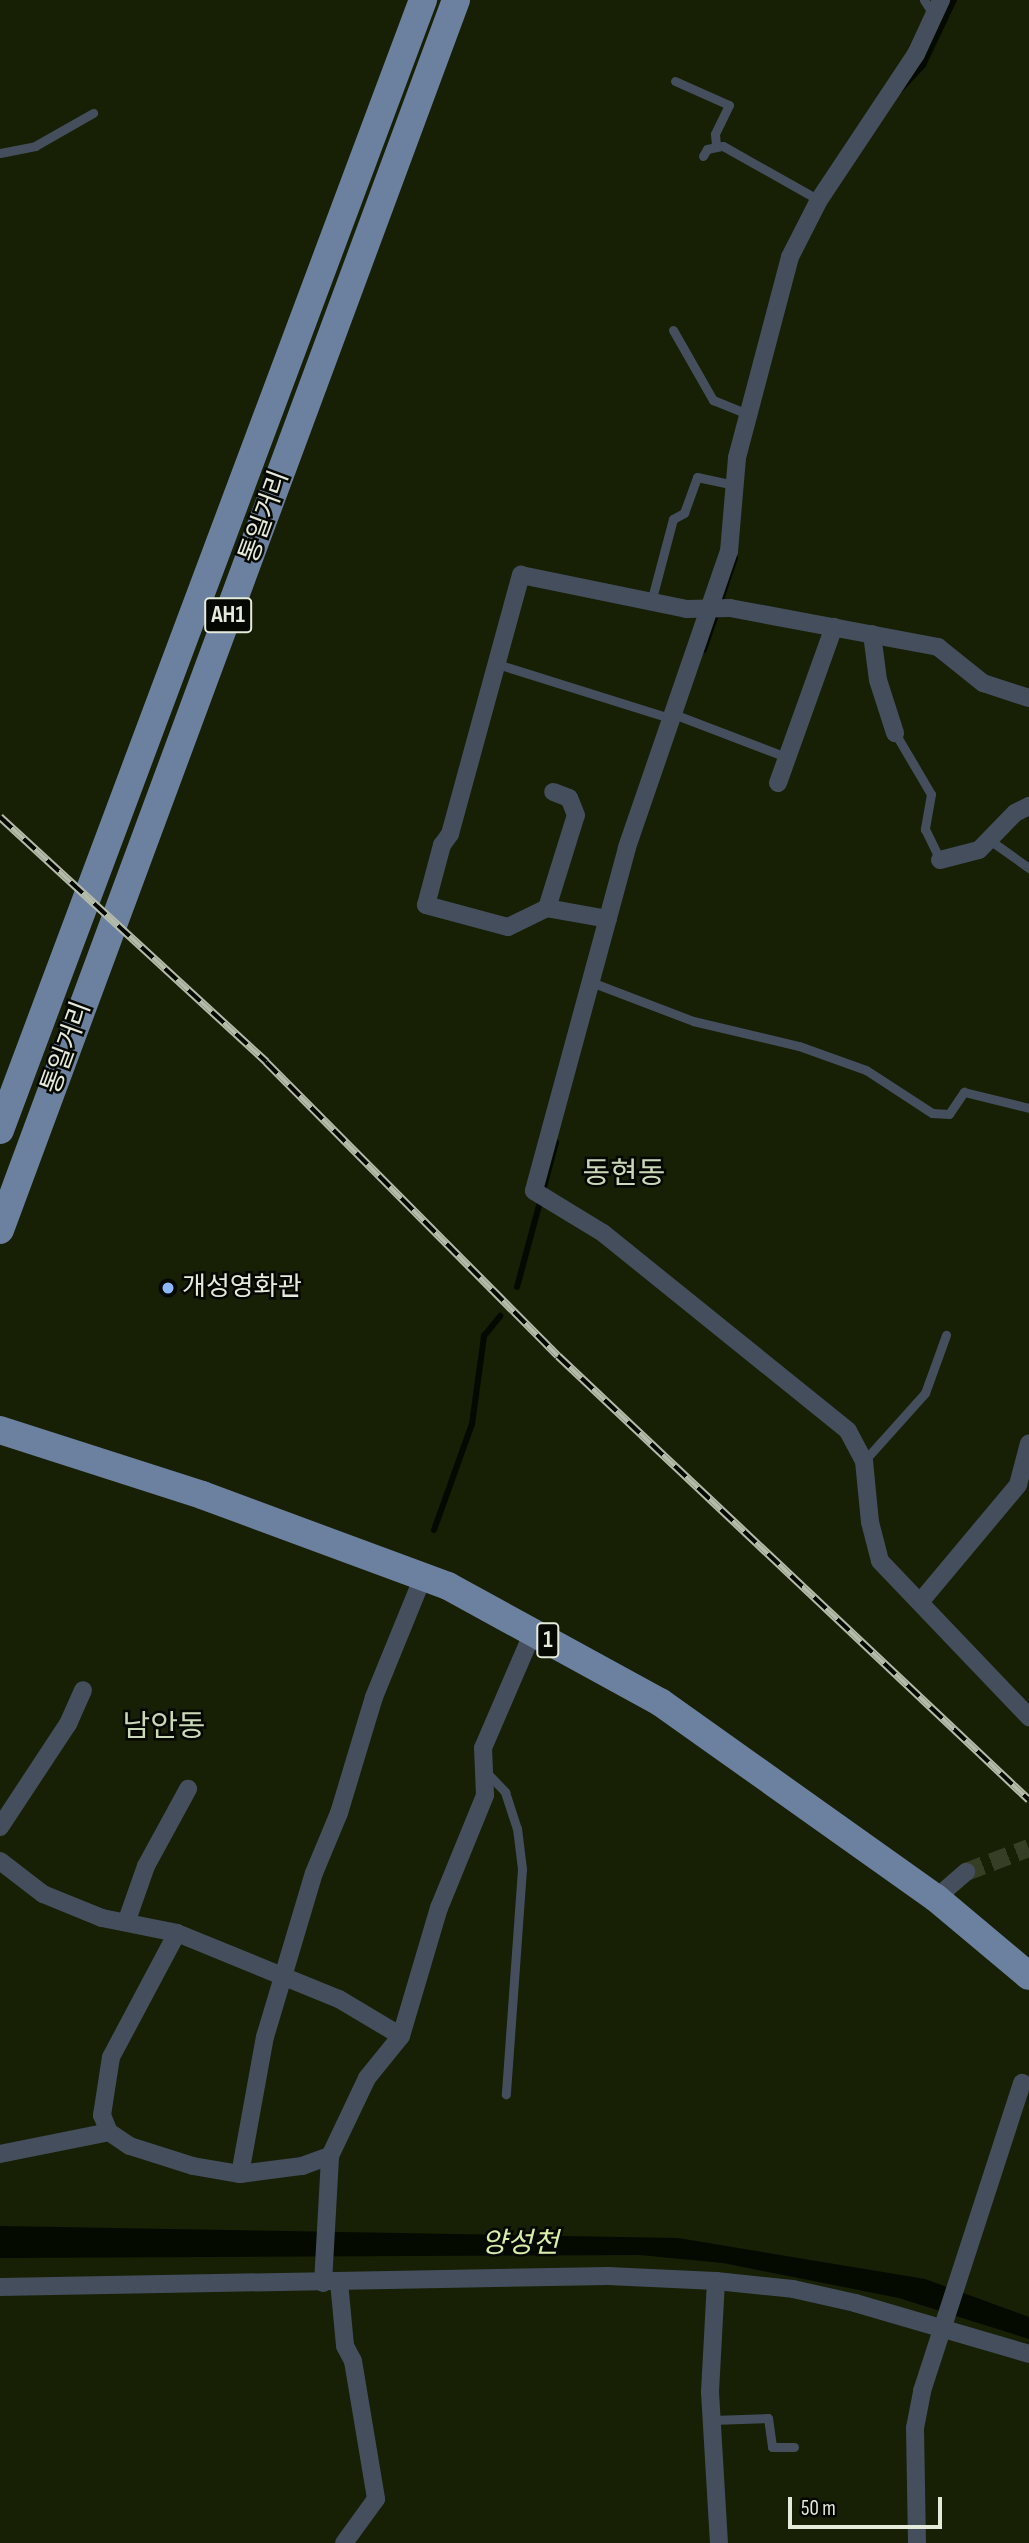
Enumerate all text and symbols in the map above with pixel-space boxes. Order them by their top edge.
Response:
street label: 통일거리 [234,467,296,567]
road number: AH1 [204,594,252,636]
street label: 통일거리 [36,998,98,1098]
district label: 동현동 [583,1156,665,1192]
place label: 개성영화관 [182,1272,302,1304]
marker: 개성영화관 [160,1280,176,1296]
road number: 1 [536,1620,560,1660]
district label: 남안동 [123,1709,205,1745]
water label: 양성천 [481,2227,559,2261]
scale bar [791,2484,945,2528]
text: 50 m [801,2496,836,2521]

